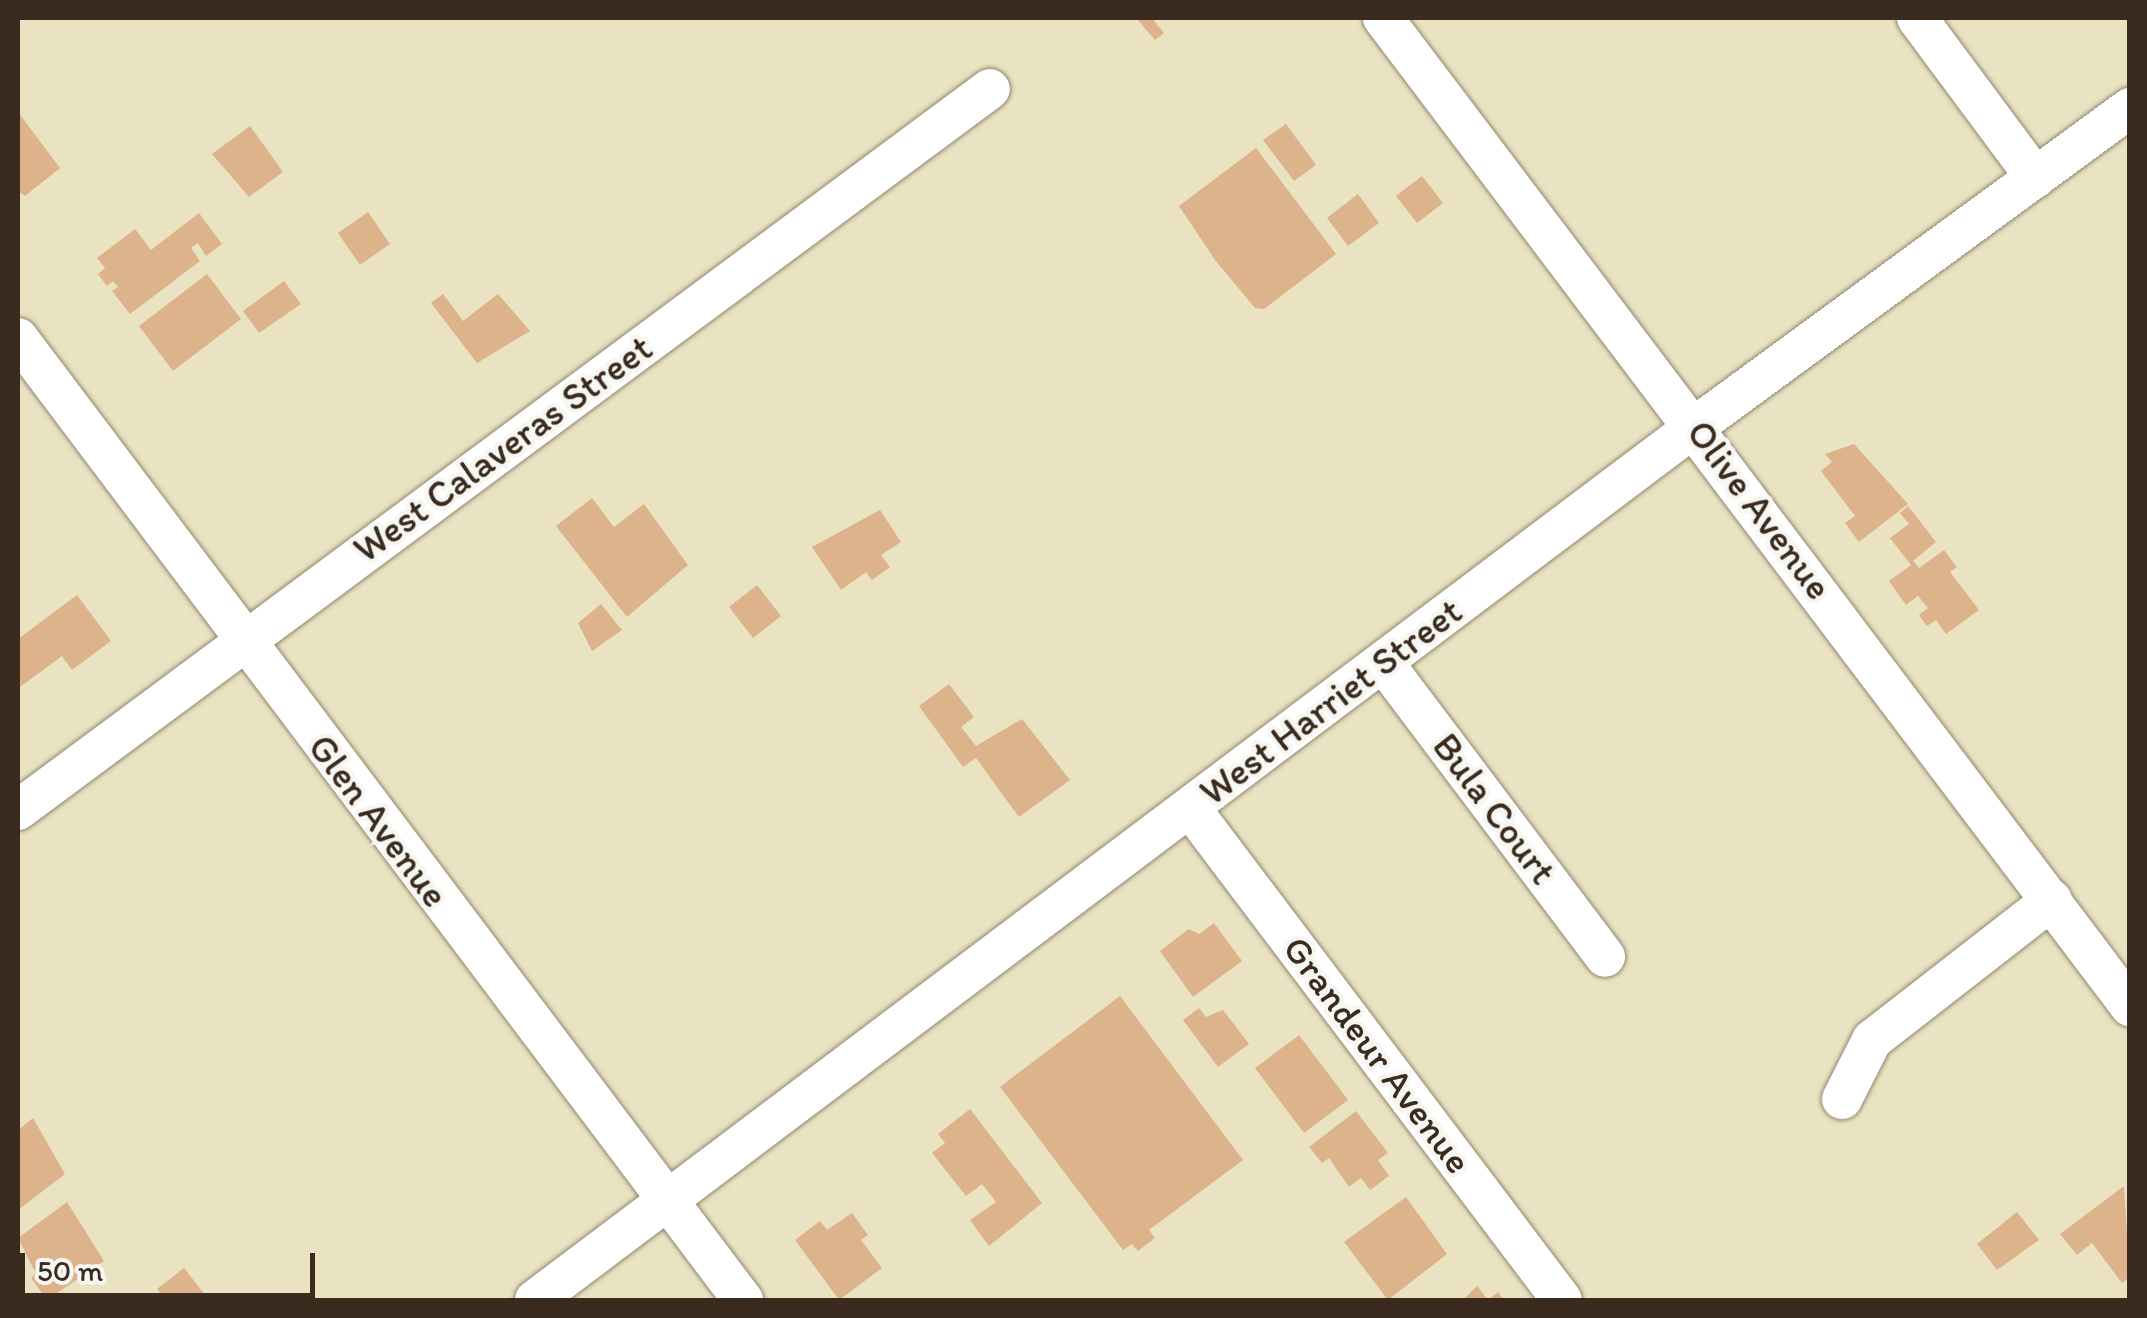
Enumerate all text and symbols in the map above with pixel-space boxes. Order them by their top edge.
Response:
street label: West Calaveras Street [344,325,662,573]
street label: Olive Avenue [1677,412,1841,608]
street label: West Harriet Street [1191,589,1471,815]
street label: Bula Court [1422,724,1566,894]
street label: Glen Avenue [299,726,457,916]
street label: Grandeur Avenue [1273,928,1481,1182]
scale bar [25,1233,320,1295]
text: 50 m [37,1252,103,1289]

